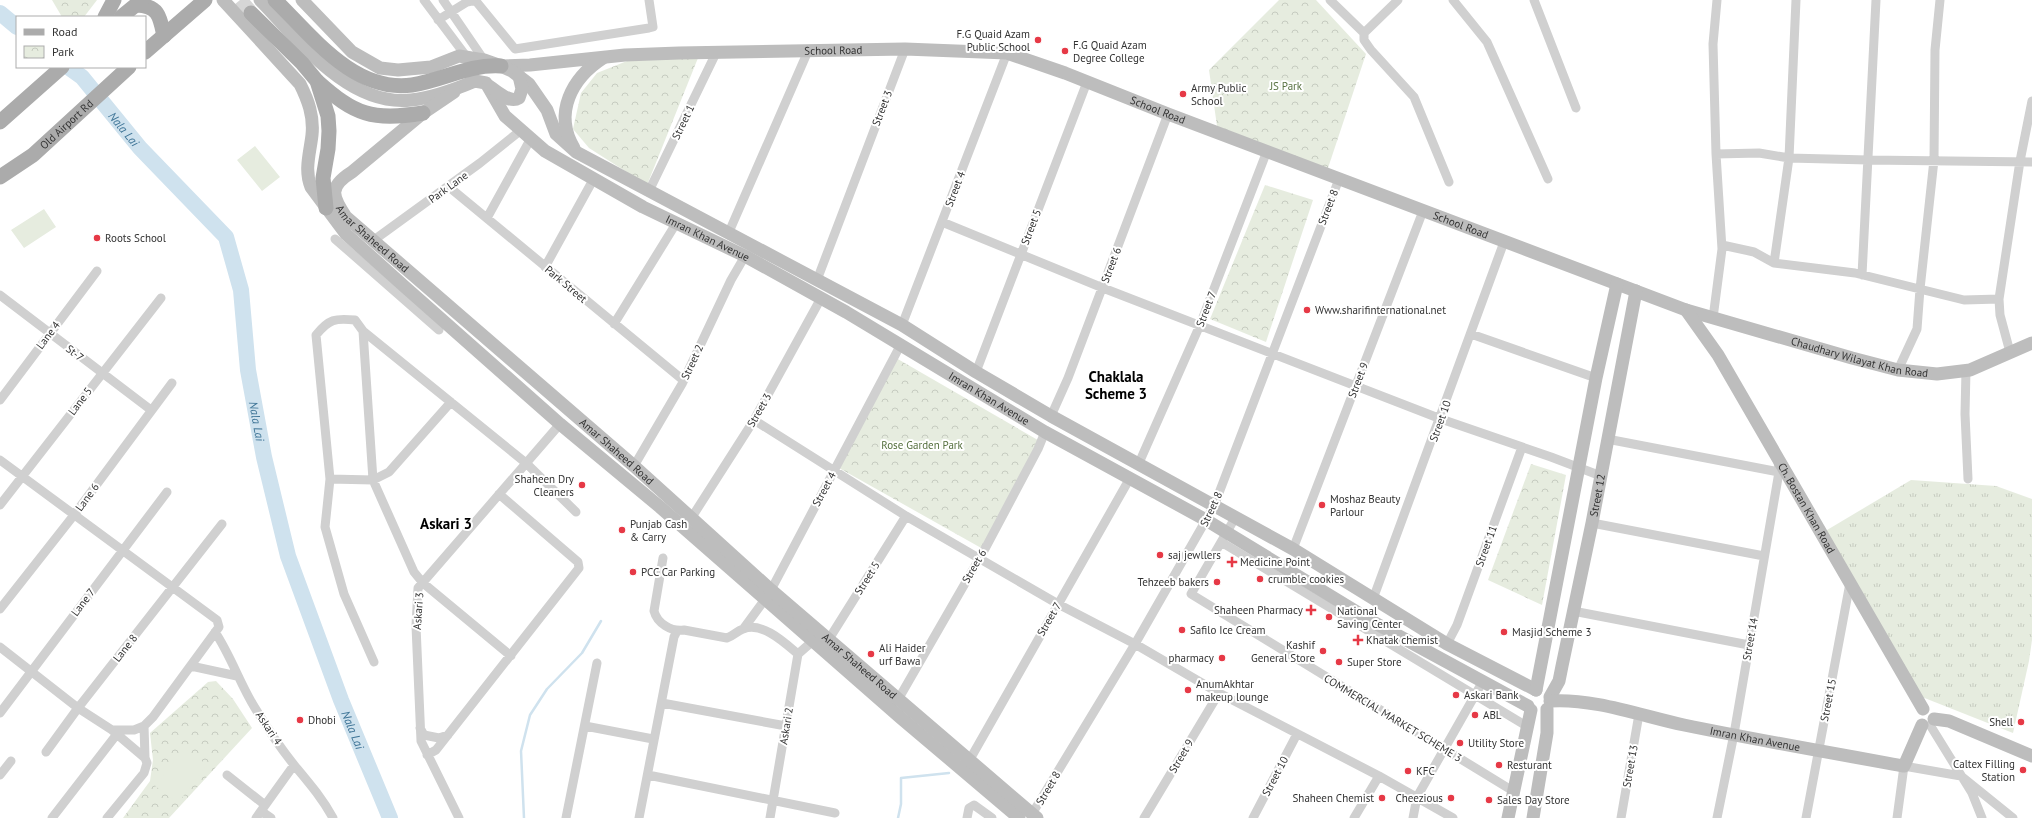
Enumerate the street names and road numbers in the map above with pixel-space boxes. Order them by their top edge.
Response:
street label: School Road [804,43,863,58]
street label: Street 3 [869,88,895,128]
street label: School Road [1128,93,1187,127]
street label: Old Airport Rd [37,96,96,152]
street label: Street 1 [669,102,697,142]
street label: Park Lane [426,168,471,206]
street label: Street 4 [942,169,968,209]
street label: Street 8 [1315,187,1341,227]
street label: Amar Shaheed Road [333,202,412,275]
street label: Street 5 [1018,207,1044,247]
street label: School Road [1431,208,1491,242]
street label: Imran Khan Avenue [663,212,753,264]
street label: Street 6 [1098,245,1124,285]
street label: Park Street [542,262,590,306]
street label: Street 7 [1193,289,1219,329]
street label: Lane 4 [33,318,63,352]
street label: Chaudhary Wilayat Khan Road [1789,334,1929,380]
street label: St-7 [63,342,87,364]
street label: Street 2 [678,342,706,382]
street label: Street 9 [1345,360,1371,400]
street label: Imran Khan Avenue [946,369,1032,428]
street label: Lane 5 [65,384,95,418]
street label: Street 3 [744,390,774,430]
street label: Street 10 [1426,398,1454,444]
street label: Amar Shaheed Road [577,415,657,488]
street label: Ch. Bostan Khan Road [1775,460,1838,556]
street label: Street 4 [809,469,839,509]
street label: Street 12 [1586,473,1608,518]
street label: Lane 6 [72,480,102,514]
street label: Street 8 [1197,489,1225,529]
street label: Street 11 [1472,523,1500,569]
street label: Street 6 [959,546,989,586]
street label: Street 5 [851,559,883,597]
street label: Lane 7 [68,585,98,619]
street label: Askari 3 [410,592,426,630]
street label: Street 7 [1034,599,1064,639]
street label: Street 14 [1739,617,1761,661]
street label: Amar Shaheed Road [819,630,900,702]
street label: Lane 8 [110,631,140,665]
street label: COMMERCIAL MARKET SCHEME 3 [1321,671,1465,765]
street label: Street 15 [1817,678,1839,722]
street label: Askari 2 [776,706,796,746]
street label: Askari 4 [253,709,285,747]
street label: Imran Khan Avenue [1709,723,1802,754]
street label: Street 9 [1165,737,1197,775]
street label: Street 13 [1619,744,1641,788]
street label: Street 10 [1259,754,1291,798]
street label: Street 8 [1032,769,1064,807]

